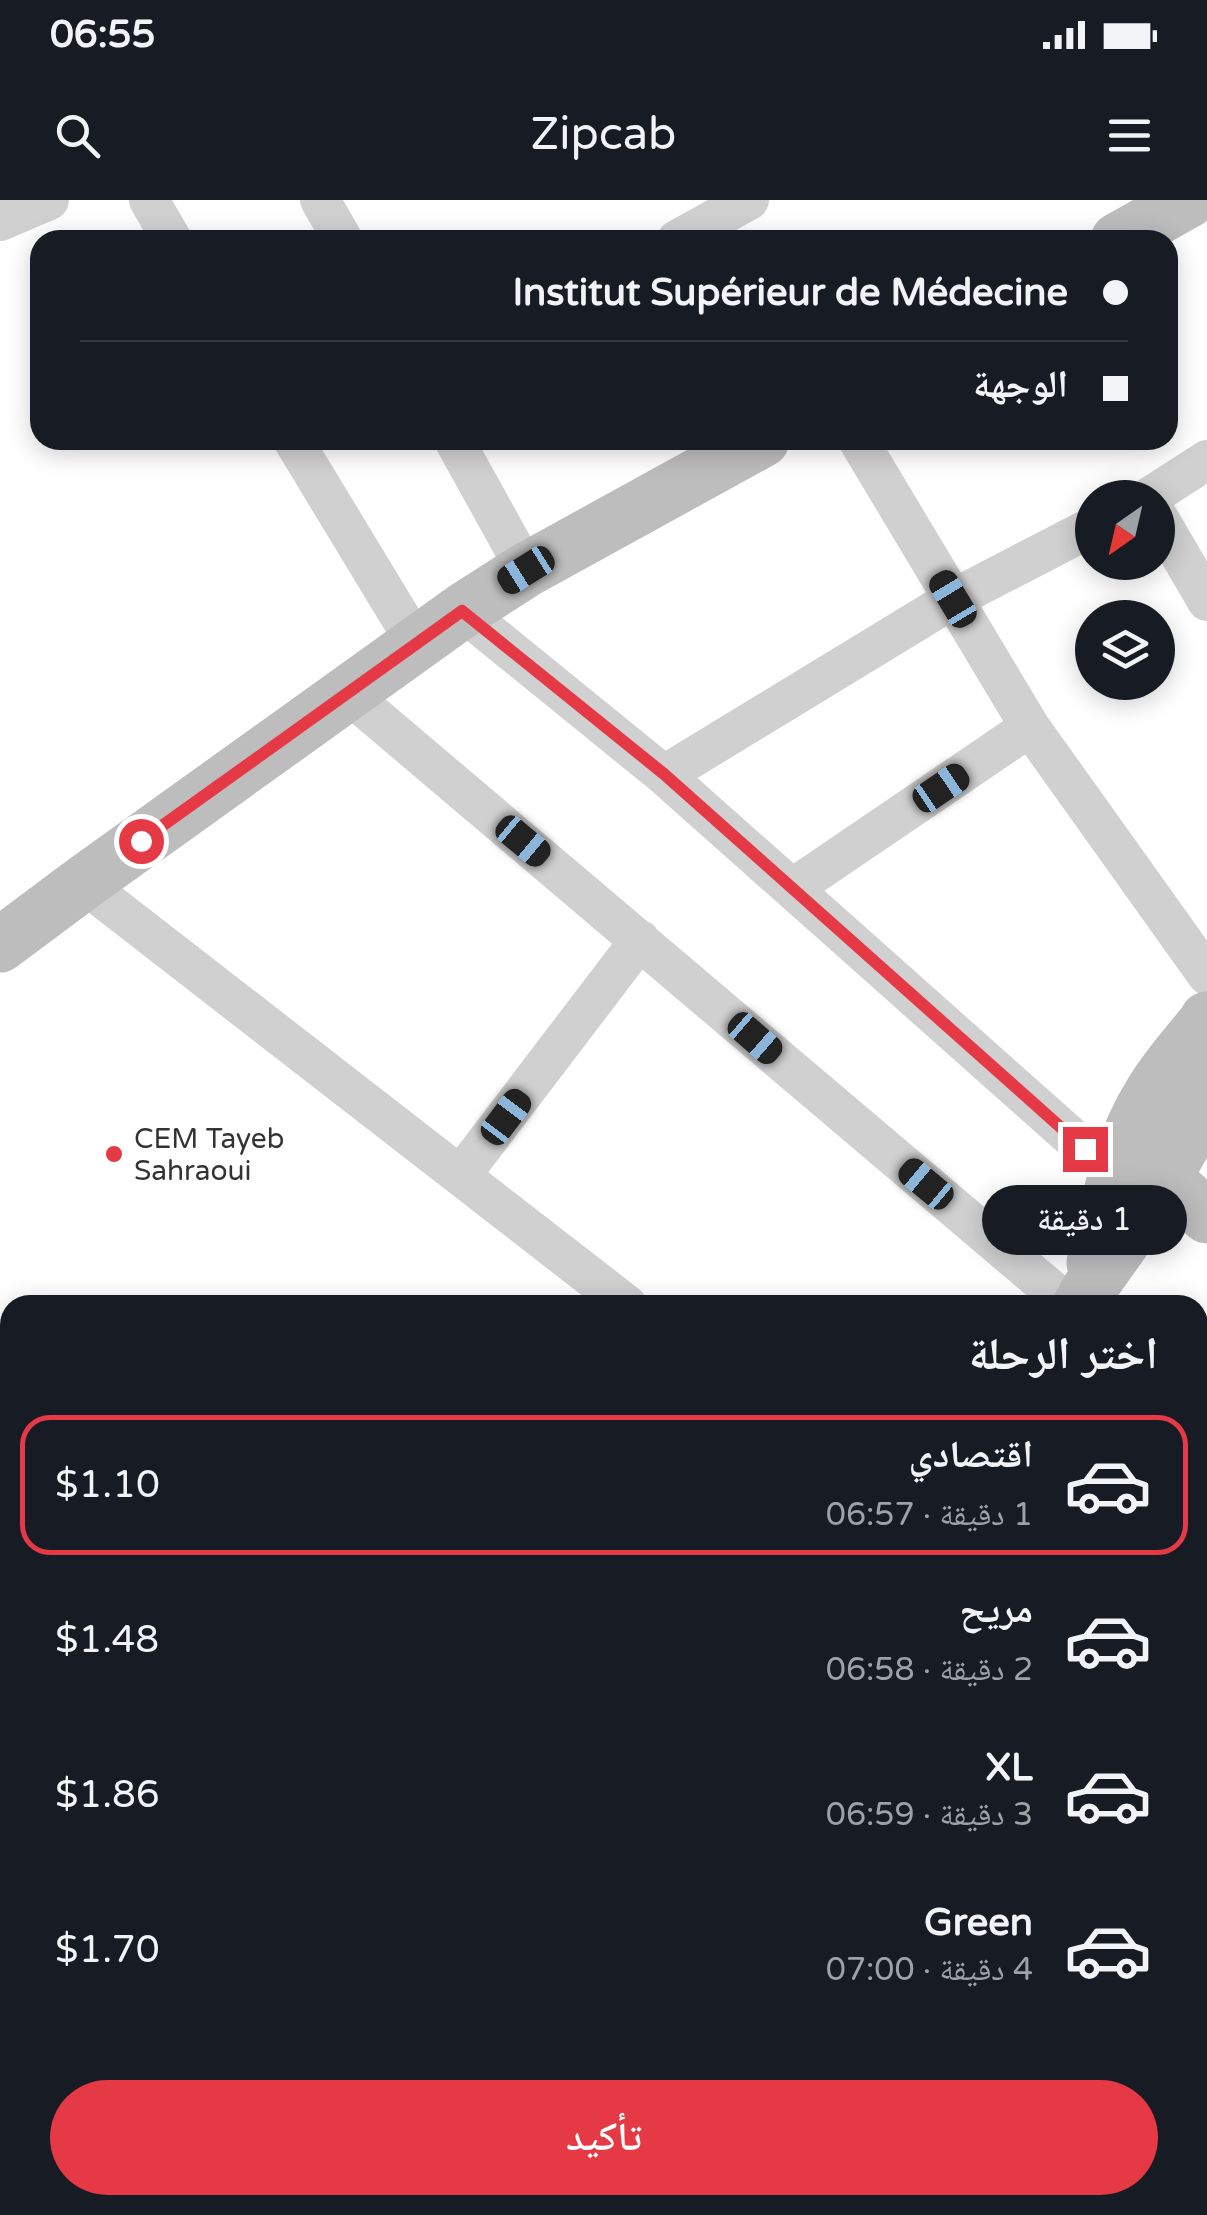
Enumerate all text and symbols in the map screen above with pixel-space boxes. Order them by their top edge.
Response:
text: 06:55 [50,12,155,58]
icon: search [50,108,105,163]
text: Zipcab [531,108,677,162]
icon: menu [1102,108,1157,163]
text: Institut Supérieur de Médecine [513,270,1068,316]
text: الوجهة [973,362,1068,408]
north arrow [1075,480,1175,580]
map controls [1075,480,1175,700]
car [493,541,559,599]
car [925,566,981,632]
button: layers [1075,600,1175,700]
car [908,759,974,817]
car [490,810,556,872]
route start [119,819,164,864]
car [723,1007,787,1069]
car [476,1084,536,1150]
place label: CEM Tayeb Sahraoui [134,1122,284,1188]
route end [1063,1127,1108,1172]
marker: CEM Tayeb Sahraoui [103,1143,125,1165]
car [893,1153,959,1215]
callout: 1 دقيقة [982,1184,1188,1254]
text: 1 دقيقة [1037,1201,1132,1239]
text: اختر الرحلة [969,1328,1158,1382]
text: اقتصادي [909,1432,1033,1478]
icon: car [1063,1440,1153,1530]
text: $1.10 [55,1462,160,1508]
text: 1 دقيقة · 06:57 [826,1496,1033,1534]
text: مريح [959,1587,1033,1633]
icon: car [1063,1595,1153,1685]
text: $1.48 [55,1617,159,1663]
text: 2 دقيقة · 06:58 [826,1651,1033,1689]
text: XL [986,1745,1033,1791]
icon: car [1063,1750,1153,1840]
text: $1.86 [55,1772,160,1818]
text: 3 دقيقة · 06:59 [826,1796,1033,1834]
text: Green [924,1900,1033,1946]
icon: car [1063,1905,1153,1995]
text: $1.70 [55,1927,160,1973]
text: 4 دقيقة · 07:00 [826,1951,1033,1989]
button: تأكيد [50,2080,1158,2195]

